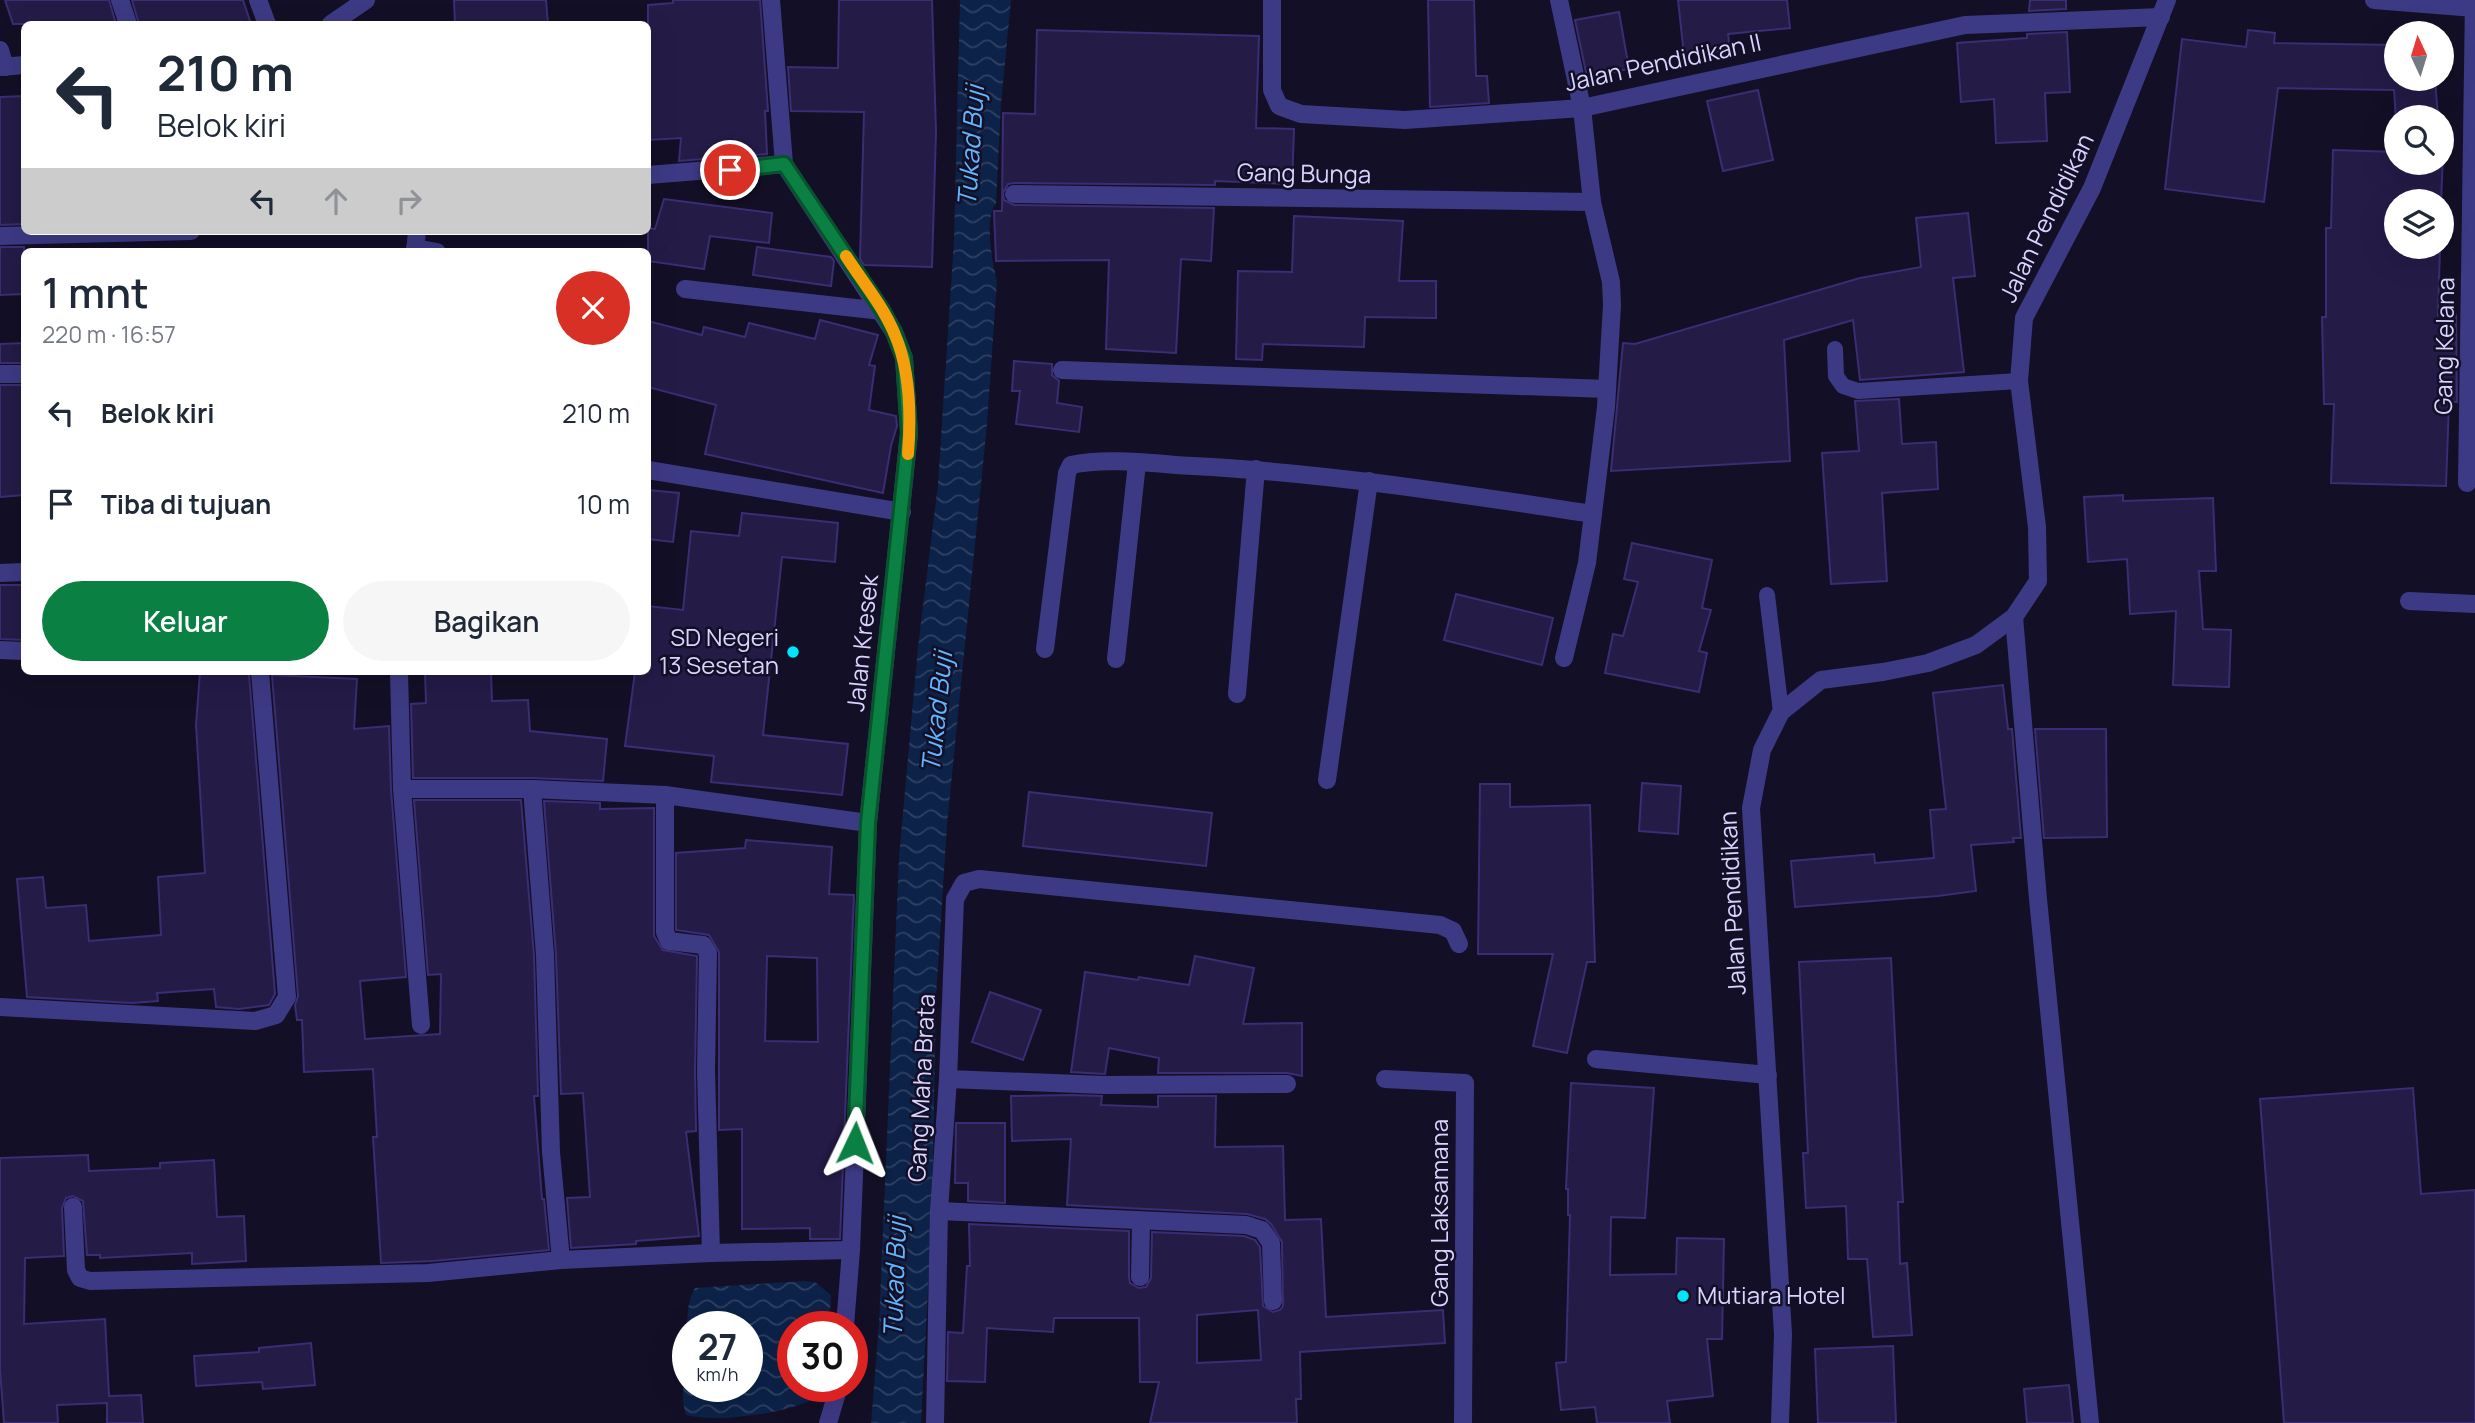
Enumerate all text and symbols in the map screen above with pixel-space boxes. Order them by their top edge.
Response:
north arrow [2384,21,2454,91]
map controls [2384,21,2454,259]
street label: Jalan Pendidikan II [1562,25,1764,98]
text: 210 m [157,39,294,106]
icon: left [42,49,133,140]
water label: Tukad Buji [948,81,992,208]
text: Belok kiri [157,103,286,147]
button: search [2384,105,2454,175]
street label: Jalan Pendidikan [1991,127,2101,307]
pin [700,140,760,200]
icon: arrive [711,151,749,189]
street label: Gang Bunga [1237,155,1371,190]
icon: left [244,182,282,220]
icon: ahead [317,182,355,220]
icon: right [390,182,428,220]
button: layers [2384,189,2454,259]
text: 1 mnt [42,263,149,321]
button: close [556,271,630,345]
street label: Gang Kelana [2426,277,2461,415]
text: 220 m · 16:57 [42,318,176,350]
icon: left [42,394,80,432]
text: Belok kiri [101,395,215,431]
text: 210 m [562,395,630,431]
icon: arrive [42,485,80,523]
text: Tiba di tujuan [101,486,271,522]
text: 10 m [577,486,630,522]
street label: Jalan Kresek [838,572,885,713]
button: Keluar [42,581,329,661]
button: Bagikan [343,581,630,661]
place label: SD Negeri 13 Sesetan [659,620,779,681]
marker: SD Negeri 13 Sesetan [785,644,801,660]
water label: Tukad Buji [912,647,961,774]
street label: Jalan Pendidikan [1710,810,1753,996]
street label: Gang Maha Brata [899,993,942,1183]
position arrow [818,1106,892,1180]
street label: Gang Laksamana [1422,1119,1455,1307]
water label: Tukad Buji [874,1213,914,1338]
place label: Mutiara Hotel [1697,1278,1846,1311]
marker: Mutiara Hotel [1675,1288,1691,1304]
speed limit sign: 30 [777,1311,868,1402]
text: 27 [698,1323,737,1371]
text: km/h [697,1362,738,1386]

